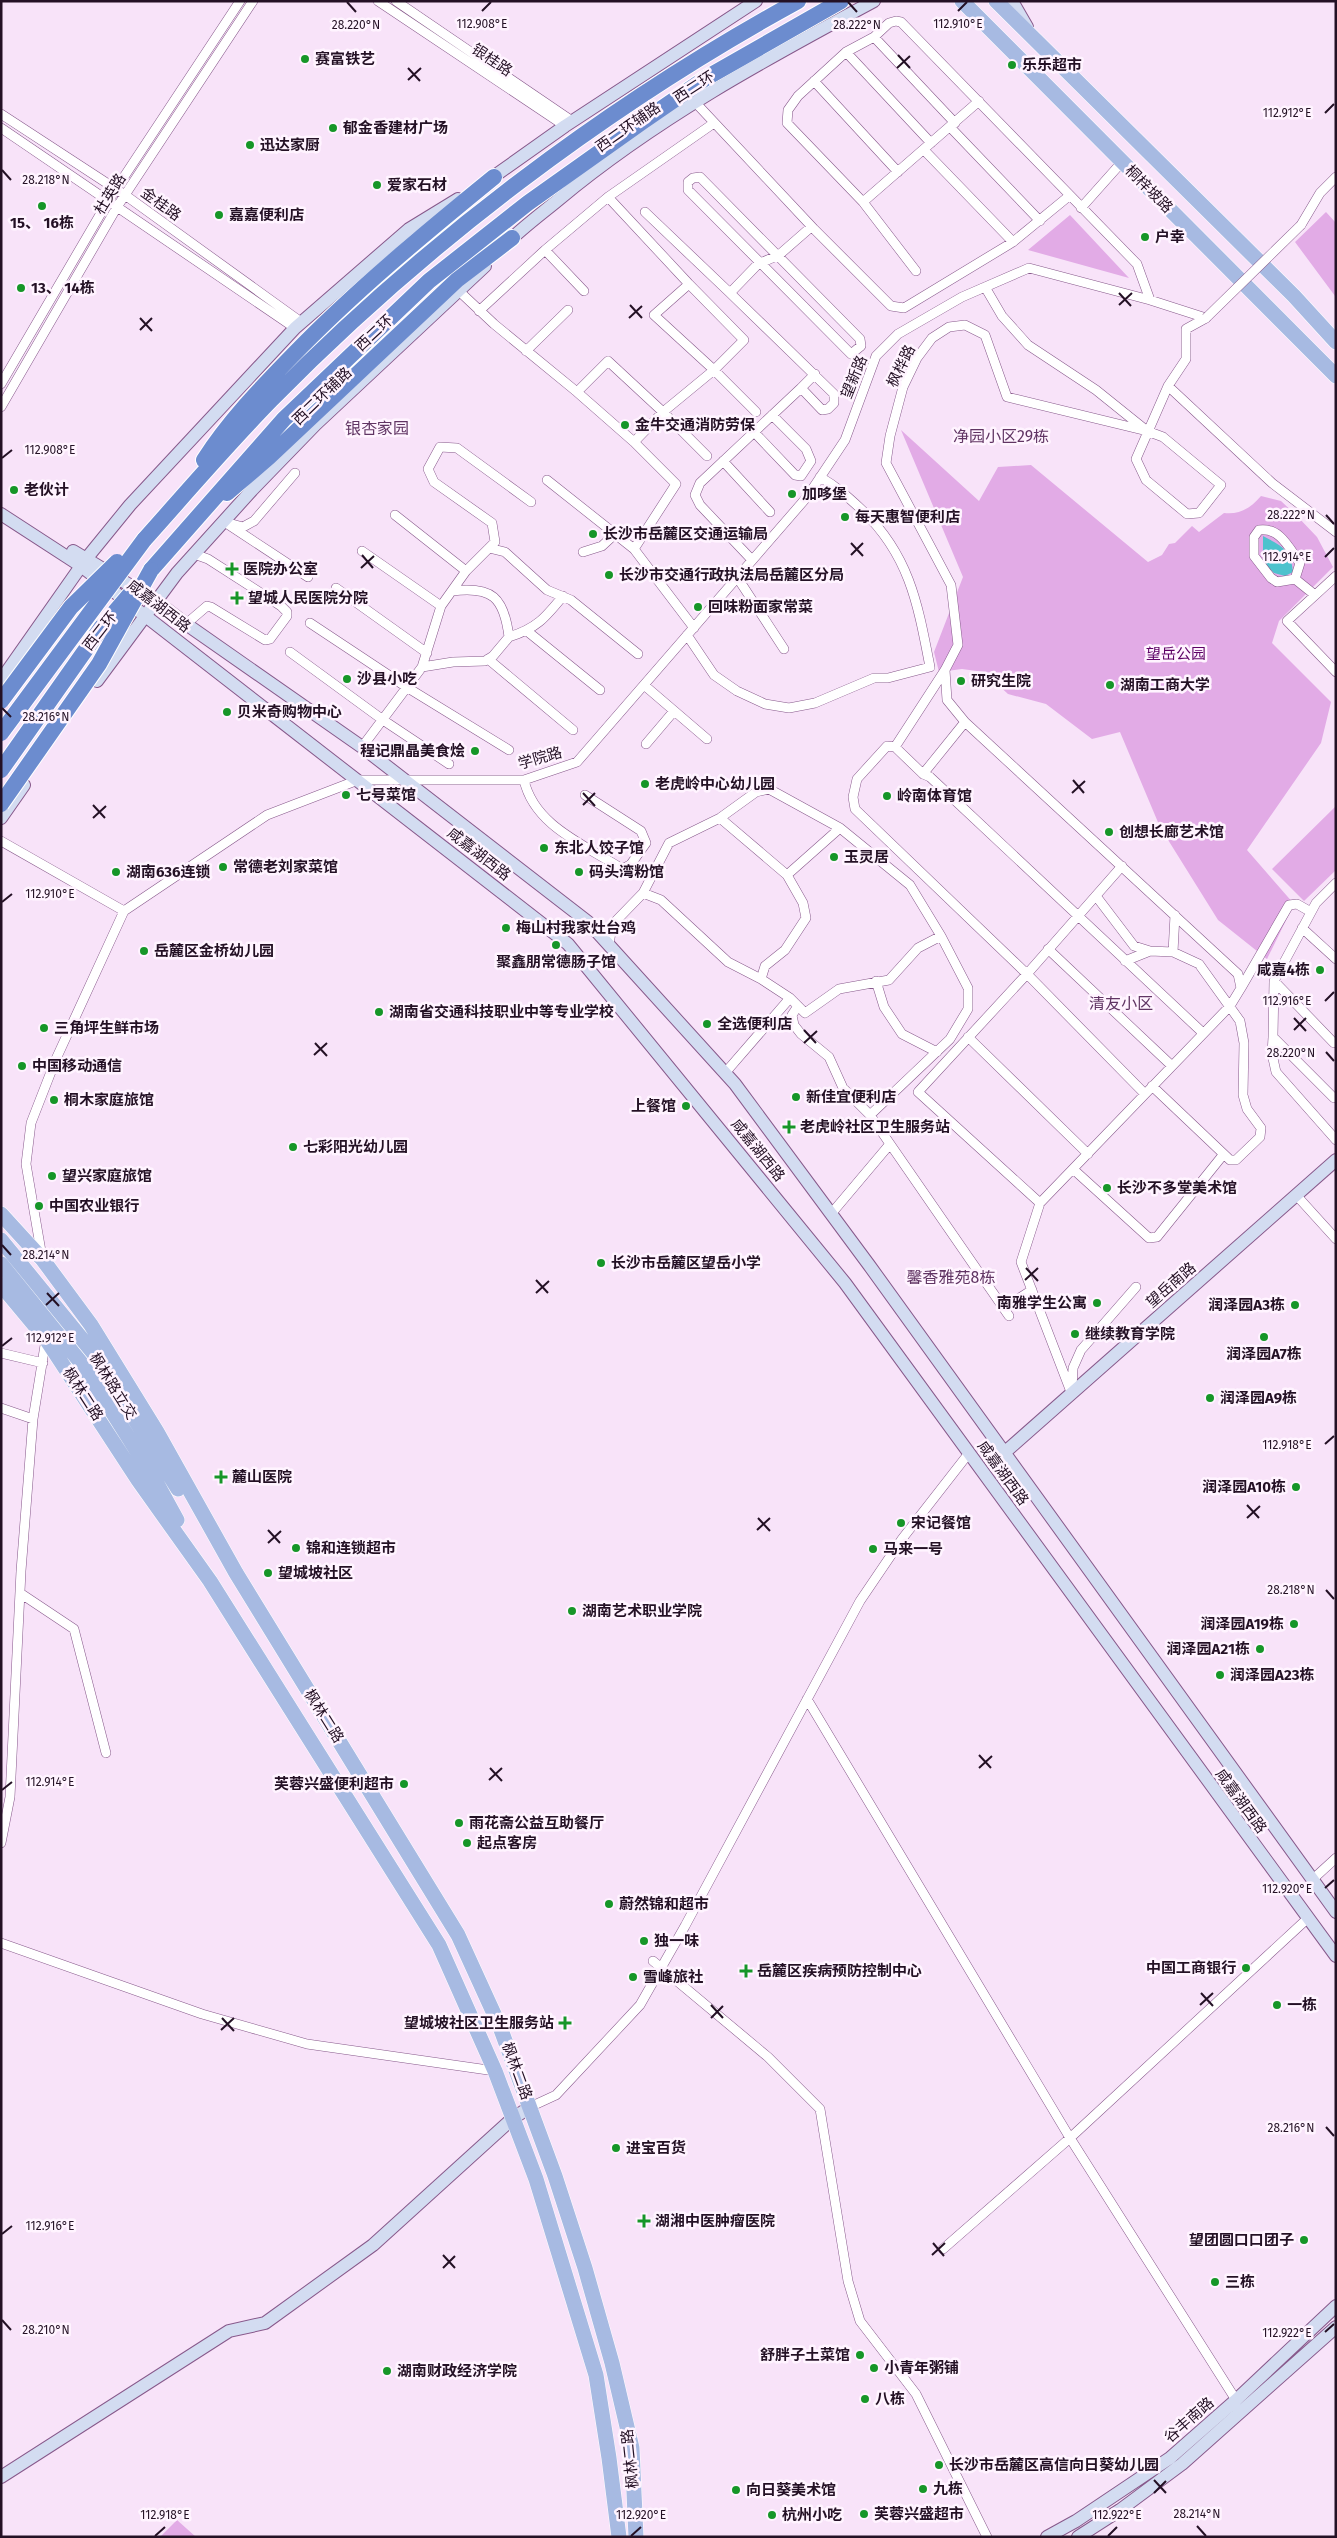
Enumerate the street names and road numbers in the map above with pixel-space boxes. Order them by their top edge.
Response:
street label: 银桂路 [468,40,516,80]
street label: 西二环 [670,67,718,107]
street label: 西二环辅路 [592,98,664,156]
street label: 桐梓坡路 [1121,161,1177,217]
street label: 杜英路 [90,170,130,218]
street label: 金桂路 [138,183,184,225]
street label: 西二环 [351,311,397,355]
street label: 枫桦路 [883,342,919,390]
street label: 望新路 [837,353,871,401]
street label: 西二环辅路 [289,363,355,429]
street label: 咸嘉湖西路 [124,576,194,636]
street label: 西二环 [79,608,121,654]
street label: 学院路 [516,743,564,773]
street label: 咸嘉湖西路 [444,824,514,884]
street label: 咸嘉湖西路 [727,1115,789,1185]
street label: 望岳南路 [1142,1259,1200,1311]
street label: 枫林路立交 [85,1349,141,1423]
street label: 枫林二路 [59,1364,107,1424]
street label: 咸嘉湖西路 [974,1437,1032,1509]
street label: 枫林二路 [300,1686,348,1746]
street label: 咸嘉湖西路 [1212,1765,1270,1837]
street label: 枫林二路 [498,2040,536,2102]
street label: 谷丰南路 [1160,2394,1218,2446]
street label: 枫林二路 [618,2428,642,2490]

